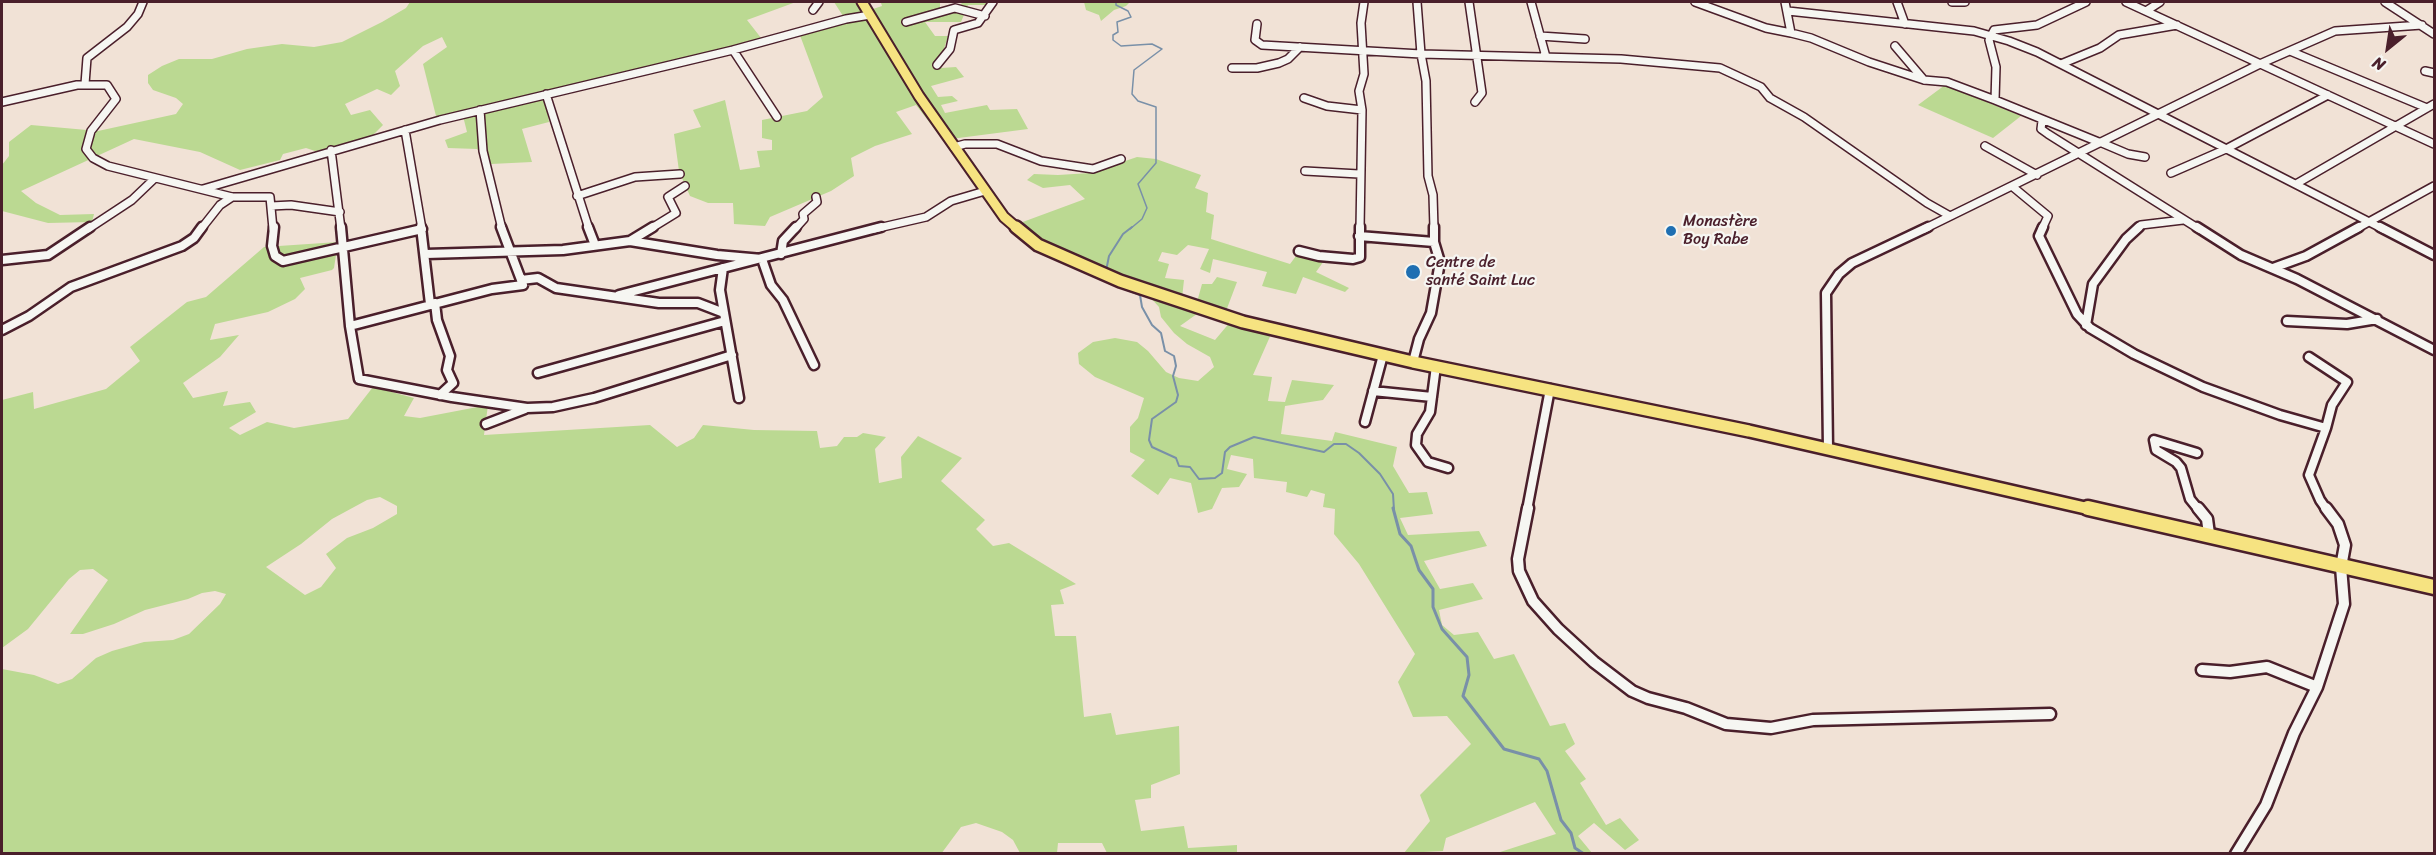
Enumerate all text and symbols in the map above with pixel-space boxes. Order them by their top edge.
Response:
north arrow [2358,18,2418,78]
text: N [2367,49,2391,79]
place label: Monastère Boy Rabe [1683,212,1757,250]
marker: Monastère Boy Rabe [1664,224,1678,238]
place label: Centre de santé Saint Luc [1426,253,1535,291]
marker: Centre de santé Saint Luc [1404,263,1422,281]

